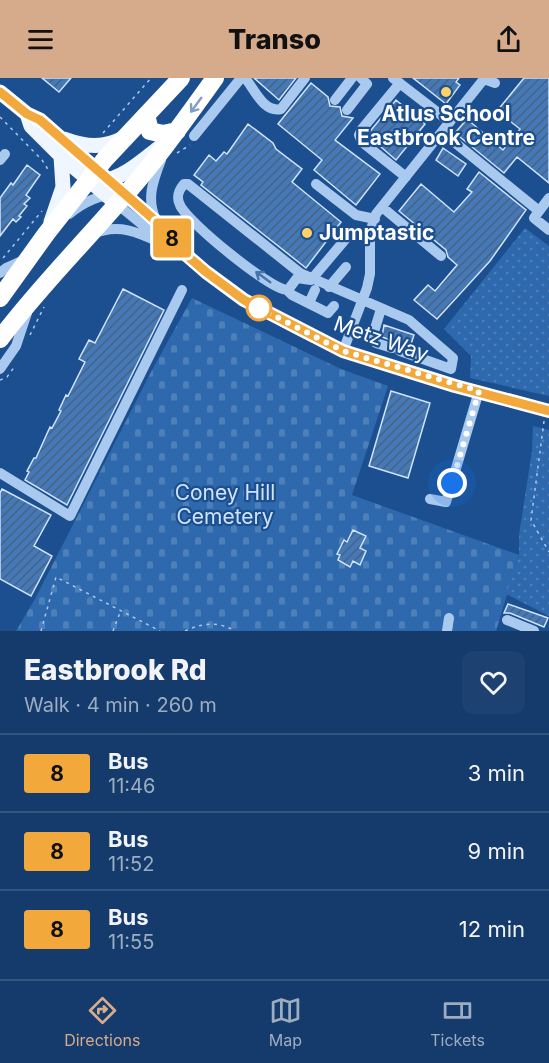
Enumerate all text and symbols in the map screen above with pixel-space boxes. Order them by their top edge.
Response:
icon: menu [24,23,57,56]
text: Transo [228,23,321,56]
icon: share [492,23,525,56]
marker: Atlus School Eastbrook Centre [439,85,453,99]
one-way arrow [190,96,202,112]
place label: Atlus School Eastbrook Centre [357,101,535,150]
line badge: 8 [152,218,192,258]
place label: Jumptastic [319,220,434,245]
text: 8 [165,226,179,251]
marker: Jumptastic [300,226,314,240]
one-way arrow [255,271,271,283]
unlabelled marker [246,295,272,321]
street label: Metz Way [331,311,432,366]
your location [437,468,467,498]
park label: Coney Hill Cemetery [175,480,275,529]
button: heart [462,651,525,714]
text: Eastbrook Rd [24,653,207,687]
text: Walk · 4 min · 260 m [24,693,217,717]
text: Bus [108,748,149,774]
text: 3 min [468,760,525,786]
text: 8 [50,761,64,786]
text: 11:46 [108,774,155,798]
text: Bus [108,826,149,852]
text: 9 min [468,838,525,864]
text: 8 [50,839,64,864]
text: 11:52 [108,852,154,876]
text: Bus [108,904,149,930]
text: 12 min [459,916,525,942]
text: 8 [50,917,64,942]
text: 11:55 [108,930,154,954]
tab: Directions [64,994,140,1050]
tab: Map [269,994,302,1050]
tab: Tickets [430,994,485,1050]

